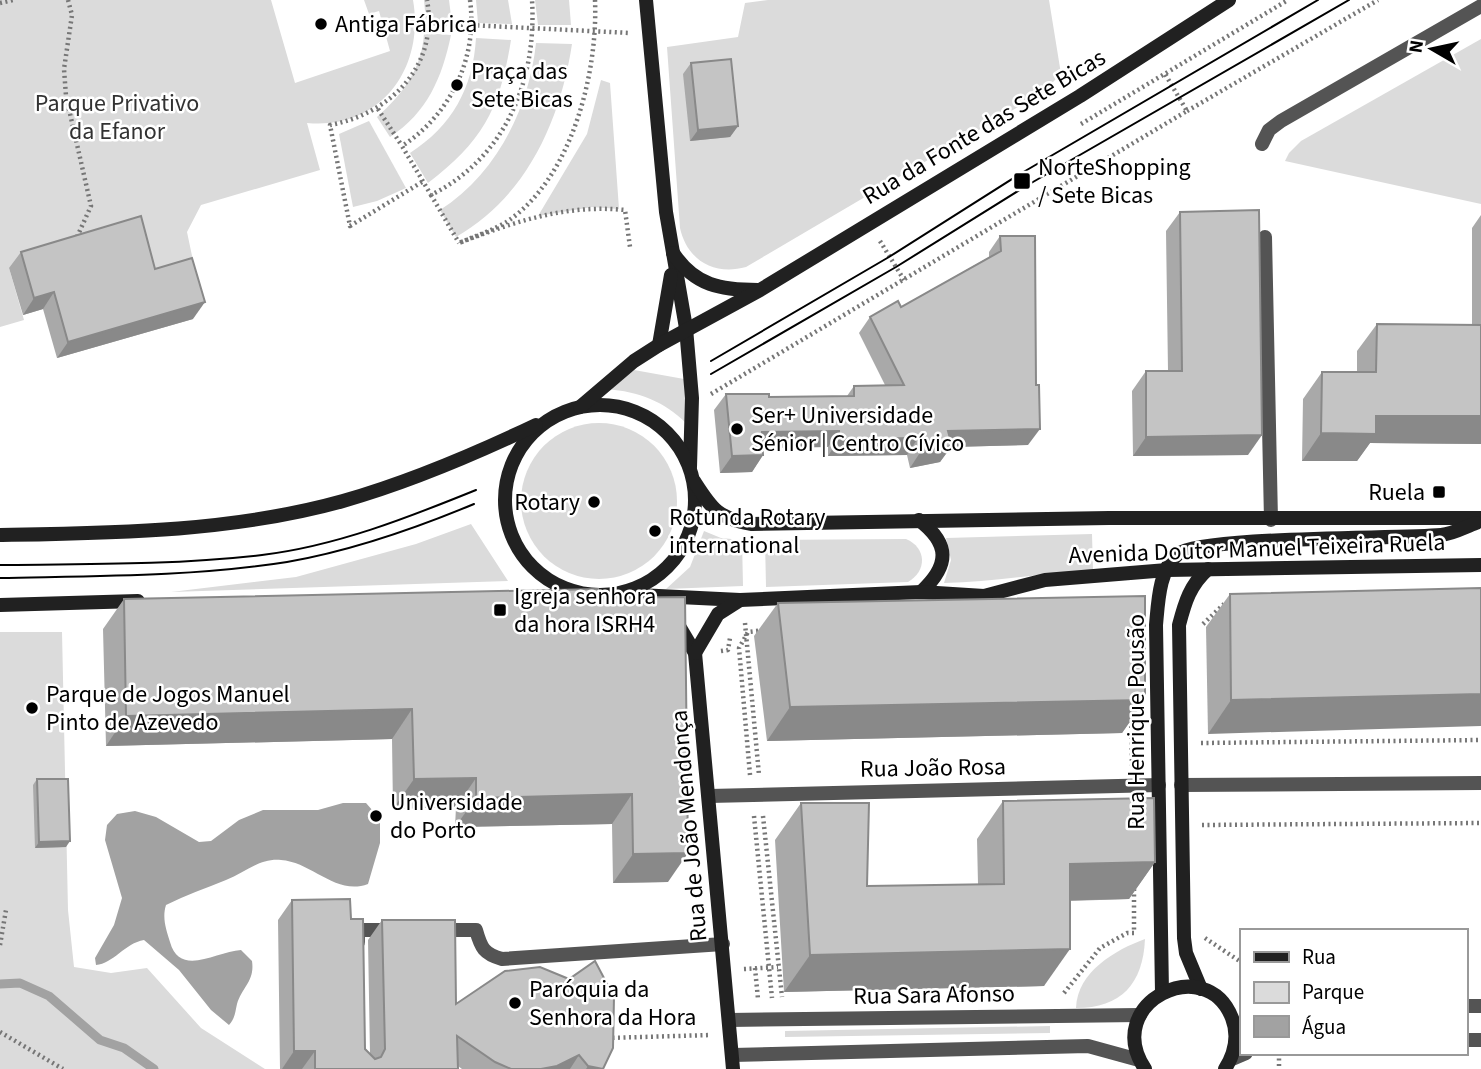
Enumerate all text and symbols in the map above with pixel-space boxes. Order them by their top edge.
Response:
place label: Antiga Fábrica [335,7,477,42]
north arrow [1397,14,1467,84]
marker: Antiga Fábrica [313,16,329,32]
text: N [1402,38,1431,55]
street label: Rua da Fonte das Sete Bicas [856,40,1112,214]
place label: Praça das Sete Bicas [471,54,573,117]
marker: Praça das Sete Bicas [449,77,465,93]
park label: Parque Privativo da Efanor [35,86,199,149]
place label: NorteShopping / Sete Bicas [1038,150,1191,213]
marker: NorteShopping / Sete Bicas [1012,171,1032,191]
place label: Ser+ Universidade Sénior | Centro Cívico [751,398,964,461]
marker: Ser+ Universidade Sénior | Centro Cívico [729,421,745,437]
place label: Ruela [1368,475,1425,510]
marker: Ruela [1431,484,1447,500]
place label: Rotary [514,485,580,520]
marker: Rotary [586,494,602,510]
place label: Rotunda Rotary international [669,500,825,563]
marker: Rotunda Rotary international [647,523,663,539]
street label: Avenida Doutor Manuel Teixeira Ruela [1068,525,1446,573]
place label: Igreja senhora da hora ISRH4 [514,579,656,642]
marker: Igreja senhora da hora ISRH4 [492,602,508,618]
street label: Rua Henrique Pousão [1119,614,1154,830]
place label: Parque de Jogos Manuel Pinto de Azevedo [46,677,290,740]
marker: Parque de Jogos Manuel Pinto de Azevedo [24,700,40,716]
street label: Rua de João Mendonça [661,709,717,943]
street label: Rua João Rosa [860,749,1006,787]
place label: Universidade do Porto [390,785,522,848]
marker: Universidade do Porto [368,808,384,824]
legend [1240,929,1467,1055]
text: Rua [1302,942,1336,972]
place label: Paróquia da Senhora da Hora [529,972,696,1035]
street label: Rua Sara Afonso [853,976,1015,1014]
text: Parque [1302,977,1364,1007]
marker: Paróquia da Senhora da Hora [507,995,523,1011]
text: Água [1302,1012,1346,1042]

